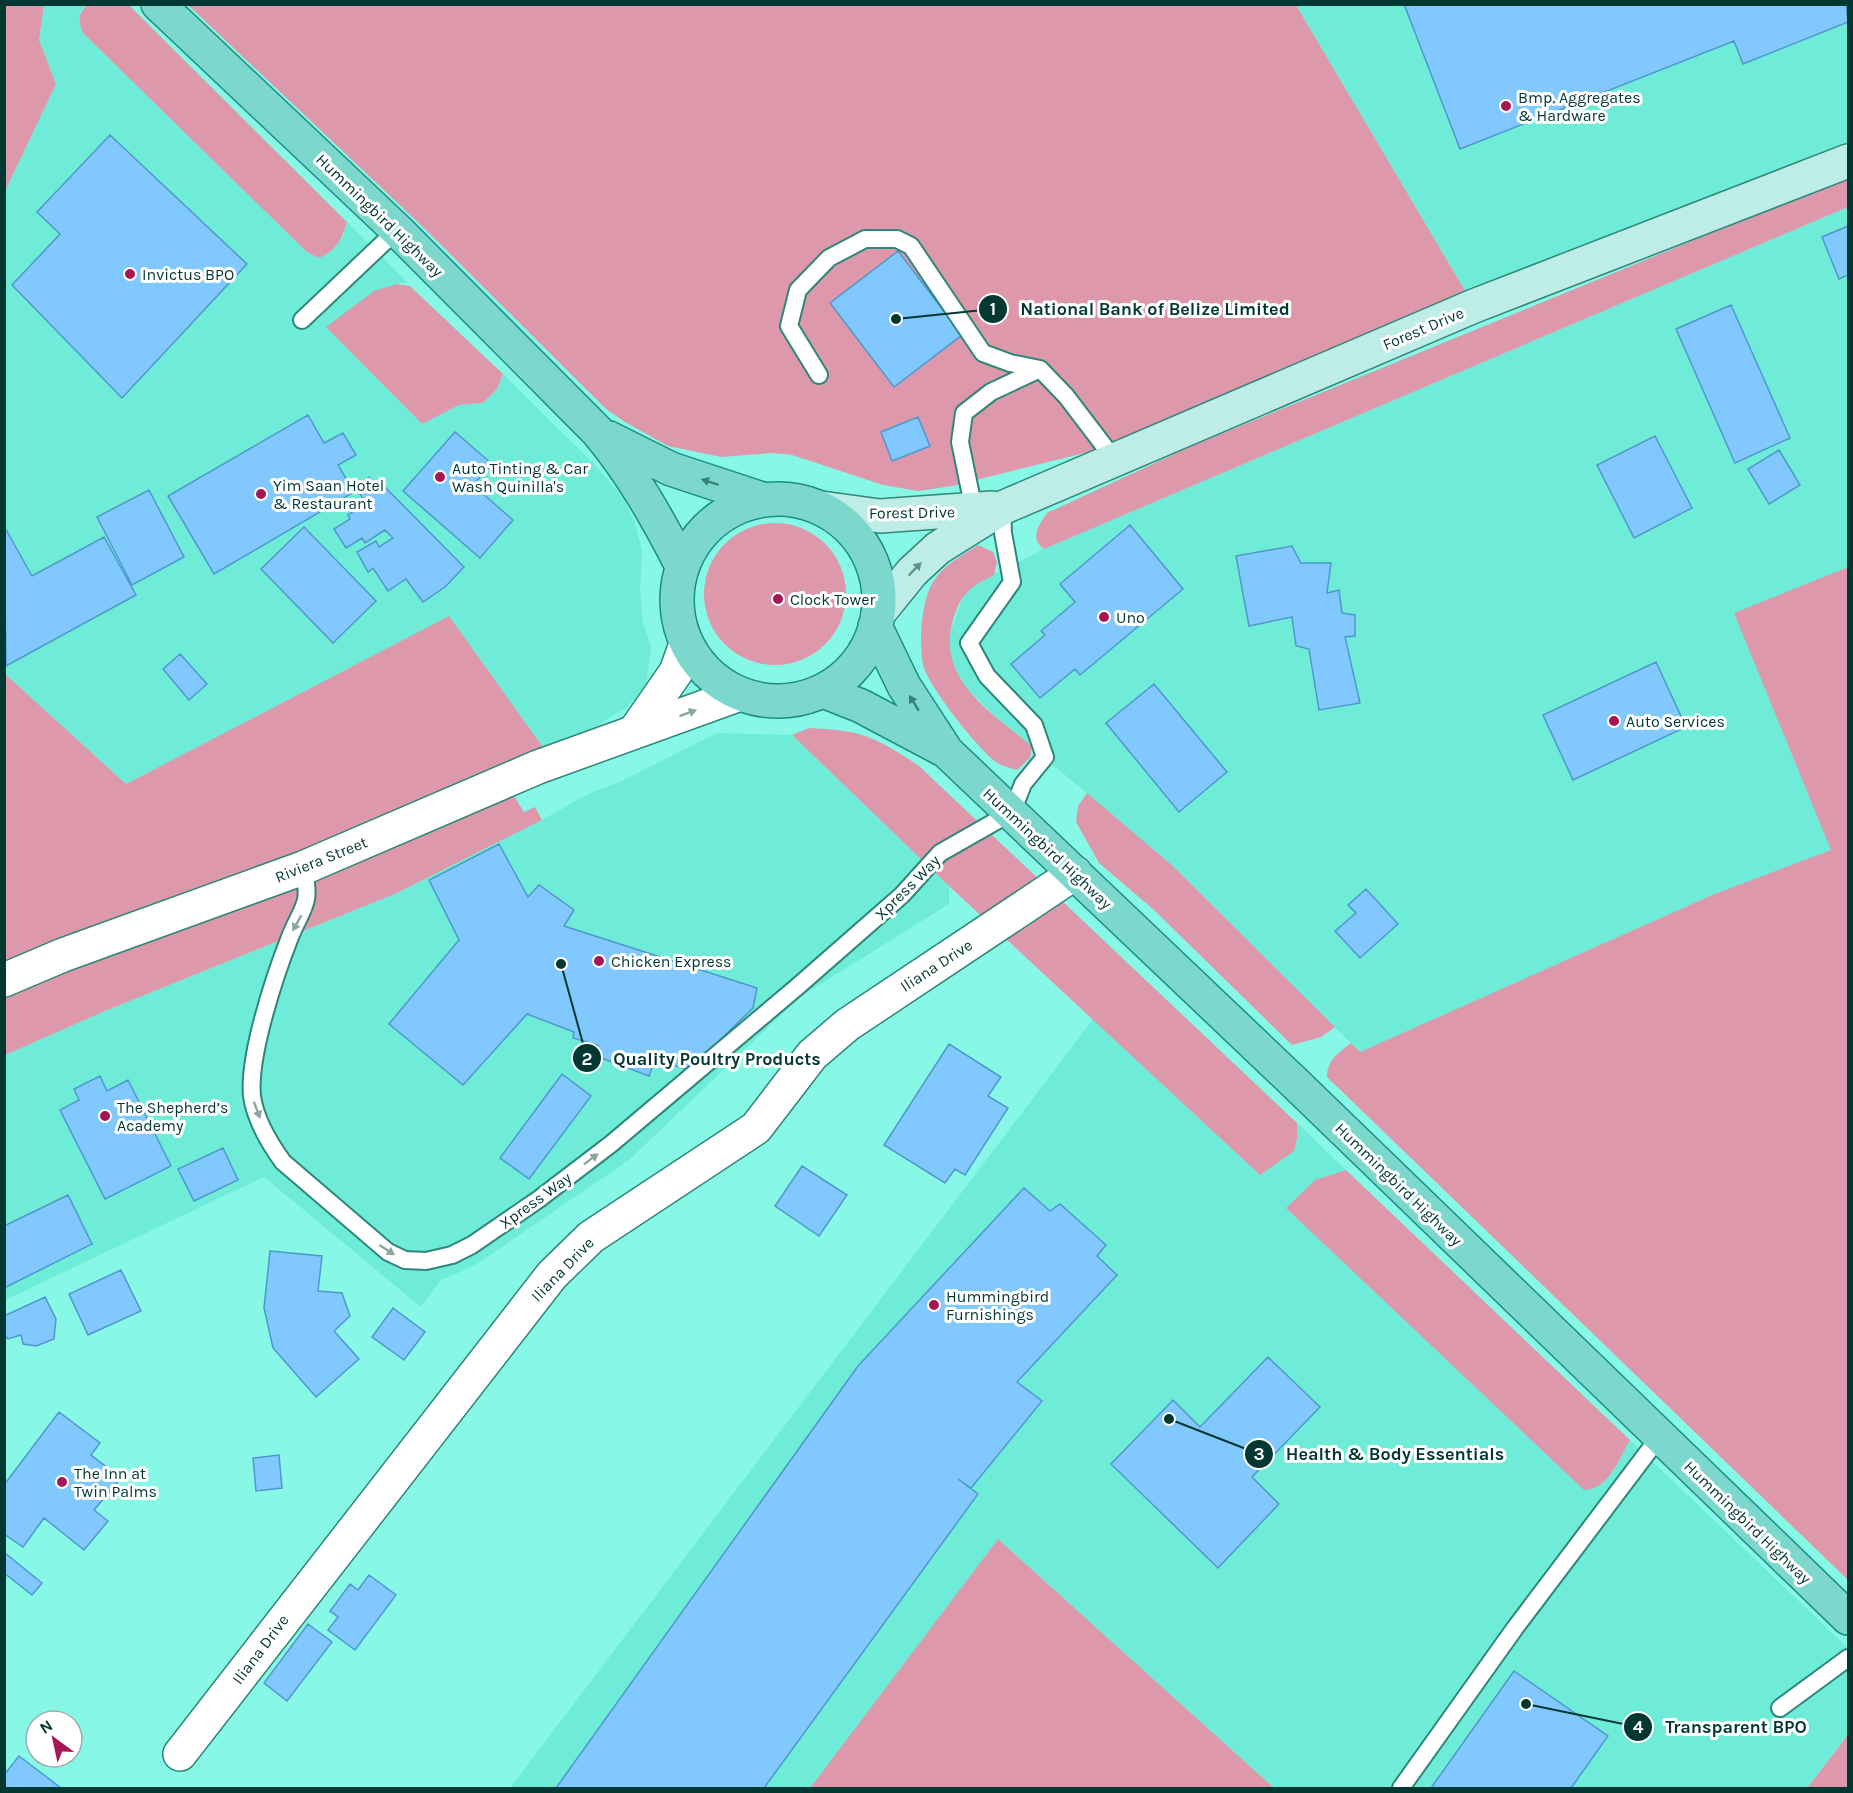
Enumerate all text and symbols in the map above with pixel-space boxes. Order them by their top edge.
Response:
place label: Bmp. Aggregates & Hardware [1518,88,1641,125]
marker: Bmp. Aggregates & Hardware [1499,99,1513,113]
street label: Hummingbird Highway [312,150,447,281]
place label: Invictus BPO [142,265,234,284]
marker: Invictus BPO [123,267,137,281]
callout: National Bank of Belize Limited [978,291,1301,327]
text: 1 [990,298,996,320]
text: National Bank of Belize Limited [1020,298,1290,320]
street label: Forest Drive [1380,303,1467,354]
place label: Auto Tinting & Car Wash Quinilla's [452,459,588,496]
marker: Auto Tinting & Car Wash Quinilla's [433,470,447,484]
place label: Yim Saan Hotel & Restaurant [273,476,384,513]
one-way arrow [701,477,719,486]
marker: Yim Saan Hotel & Restaurant [254,487,268,501]
street label: Forest Drive [869,502,955,523]
one-way arrow [908,563,922,577]
place label: Clock Tower [790,590,875,609]
marker: Clock Tower [771,592,785,606]
place label: Uno [1116,608,1145,627]
marker: Uno [1097,610,1111,624]
one-way arrow [909,695,920,711]
one-way arrow [679,708,697,718]
place label: Auto Services [1626,712,1725,731]
marker: Auto Services [1607,714,1621,728]
street label: Hummingbird Highway [979,784,1116,913]
street label: Riviera Street [272,832,370,887]
street label: Xpress Way [871,850,944,924]
one-way arrow [292,915,302,932]
street label: Iliana Drive [897,935,976,996]
place label: Chicken Express [611,952,732,971]
marker: Chicken Express [592,954,606,968]
callout: Quality Poultry Products [572,1040,833,1076]
text: 2 [582,1048,592,1070]
text: Quality Poultry Products [613,1048,821,1070]
place label: The Shepherd’s Academy [117,1098,229,1135]
one-way arrow [252,1102,262,1120]
marker: The Shepherd’s Academy [98,1109,112,1123]
street label: Hummingbird Highway [1331,1119,1466,1250]
one-way arrow [583,1153,599,1166]
street label: Xpress Way [496,1168,575,1233]
street label: Iliana Drive [527,1233,598,1306]
one-way arrow [379,1245,396,1256]
place label: Hummingbird Furnishings [946,1287,1049,1324]
marker: Hummingbird Furnishings [927,1298,941,1312]
callout: Health & Body Essentials [1244,1436,1516,1472]
text: 3 [1253,1443,1265,1465]
text: Health & Body Essentials [1286,1443,1504,1465]
street label: Hummingbird Highway [1680,1457,1815,1588]
place label: The Inn at Twin Palms [74,1464,157,1501]
marker: The Inn at Twin Palms [55,1475,69,1489]
street label: Iliana Drive [228,1611,293,1688]
north arrow [24,1709,84,1769]
callout: Transparent BPO [1623,1709,1819,1745]
text: N [36,1716,56,1738]
text: 4 [1633,1716,1644,1738]
text: Transparent BPO [1665,1716,1807,1738]

